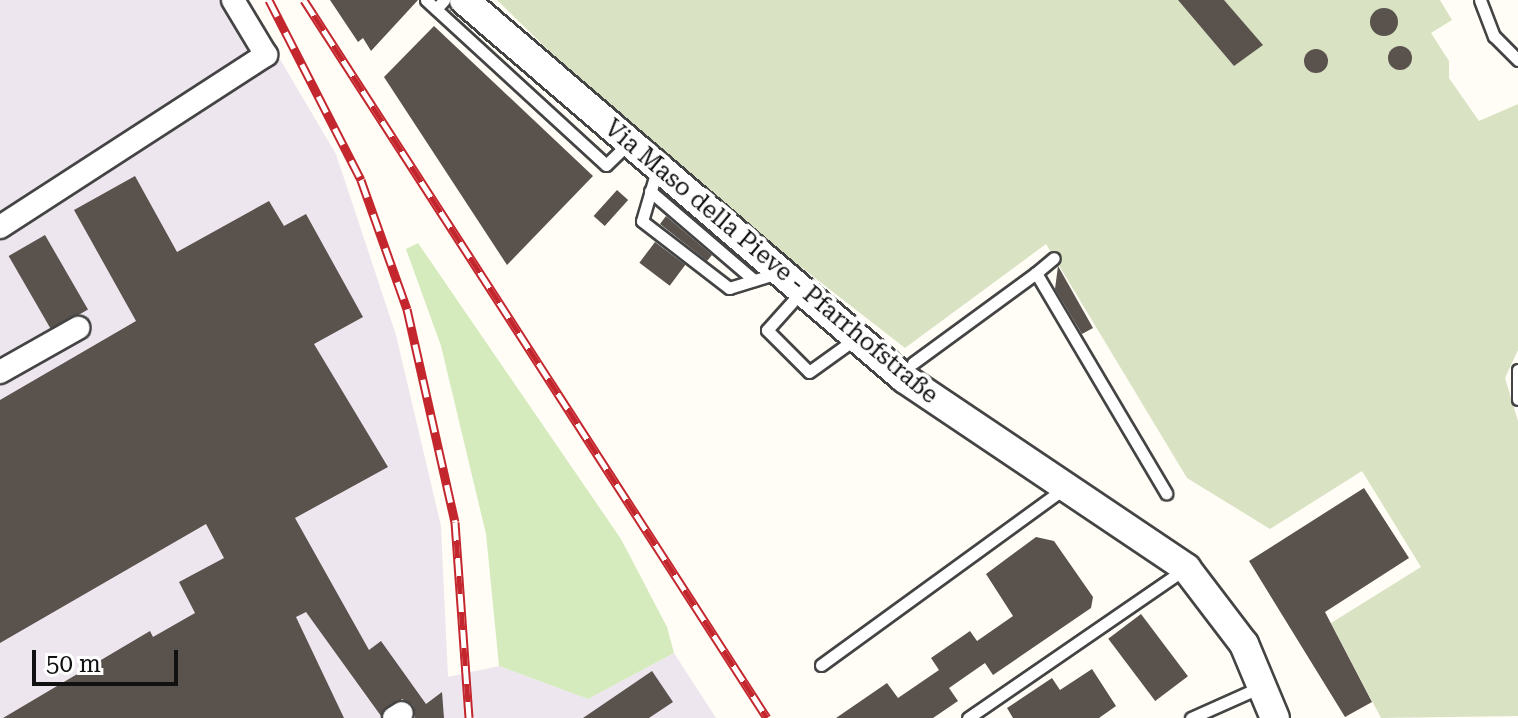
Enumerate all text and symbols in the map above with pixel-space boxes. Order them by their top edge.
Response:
street label: Via Maso della Pieve - Pfarrhofstraße [598,114,944,410]
scale bar [36,634,182,684]
text: 50 m [46,650,101,678]

